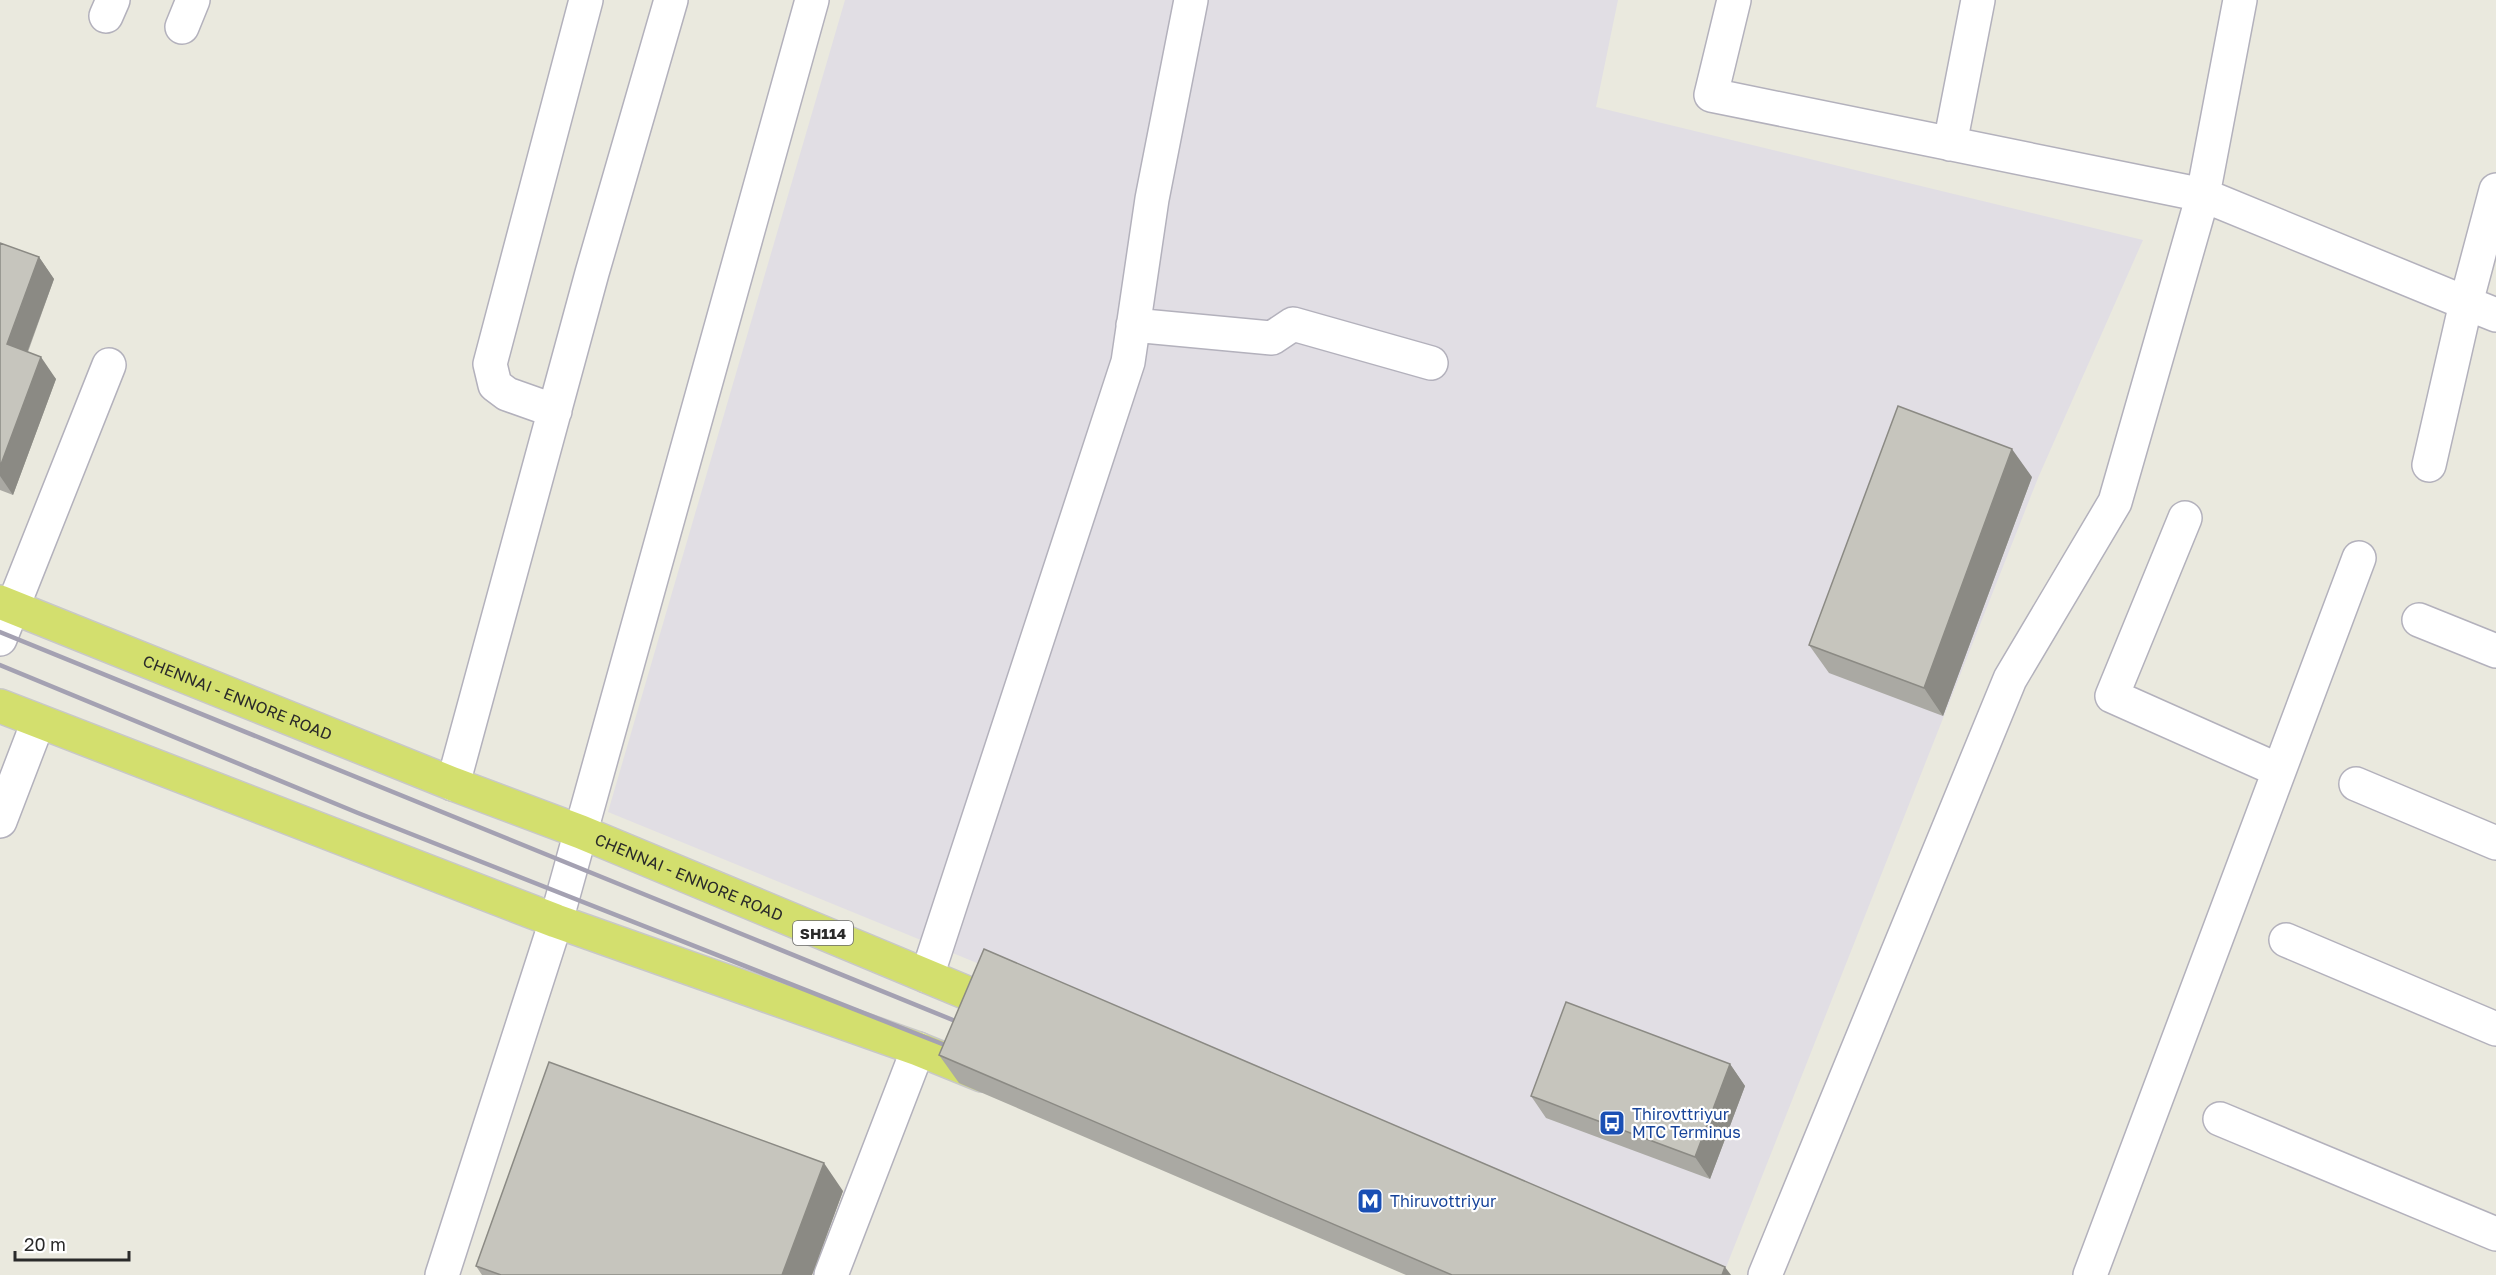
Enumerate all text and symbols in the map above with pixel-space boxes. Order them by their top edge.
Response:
street label: CHENNAI - ENNORE ROAD [140,650,335,744]
street label: CHENNAI - ENNORE ROAD [592,829,786,925]
road number: SH114 [793,921,853,945]
place label: Thirovttriyur MTC Terminus [1632,1104,1741,1142]
bus stop icon: Thirovttriyur MTC Terminus [1597,1108,1627,1138]
metro station icon: Thiruvottriyur [1355,1186,1385,1216]
place label: Thiruvottriyur [1390,1191,1496,1211]
scale bar [15,1224,129,1262]
text: 20 m [24,1233,66,1255]

